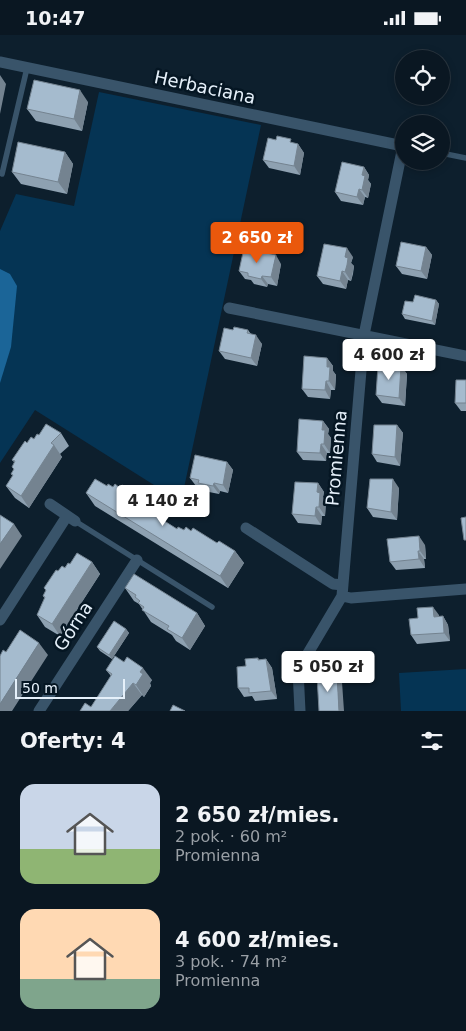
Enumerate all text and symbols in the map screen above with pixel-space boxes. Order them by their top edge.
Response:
text: 10:47 [25,7,85,29]
map controls [395,50,450,170]
button: locate [395,50,450,105]
street label: Herbaciana [153,66,257,108]
button: layers [395,115,450,170]
pin: 2 650 zł [205,221,309,264]
text: 2 650 zł [222,228,292,247]
pin: 4 600 zł [337,339,441,381]
text: 4 600 zł [354,345,424,364]
street label: Promienna [321,409,351,507]
pin: 4 140 zł [111,485,215,527]
text: 4 140 zł [128,491,198,510]
street label: Górna [49,597,97,655]
pin: 5 050 zł [276,651,380,693]
text: 5 050 zł [293,657,363,676]
scale bar [15,676,125,699]
text: 50 m [22,680,58,696]
icon: filters [418,727,446,755]
text: Oferty: 4 [20,729,126,753]
text: 2 650 zł/mies. [175,803,340,827]
icon: home [60,804,120,864]
text: 2 pok. · 60 m² [175,827,287,846]
text: Promienna [175,846,260,865]
text: 4 600 zł/mies. [175,928,340,952]
icon: home [60,929,120,989]
text: 3 pok. · 74 m² [175,952,287,971]
text: Promienna [175,971,260,990]

